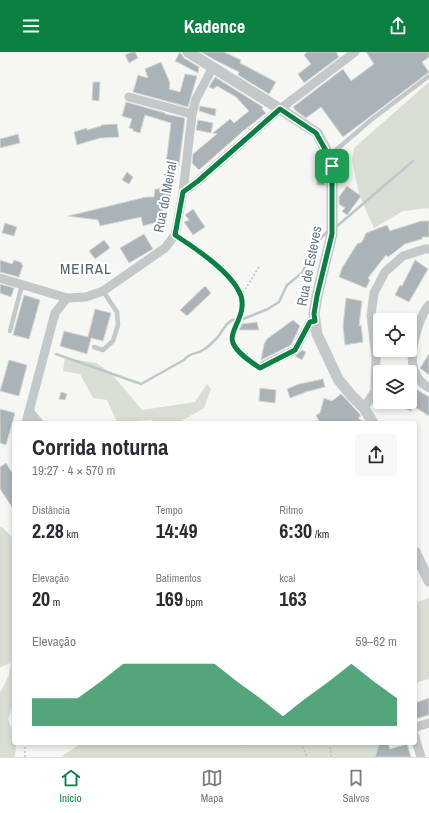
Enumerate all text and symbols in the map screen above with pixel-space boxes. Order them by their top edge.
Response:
text: Kadence [184,14,245,39]
icon: menu [20,15,42,37]
icon: share [387,15,409,37]
pin [315,149,349,183]
icon: arrive [321,155,343,177]
street label: Rua do Meiral [149,160,181,234]
street label: Rua de Esteves [292,224,326,307]
district label: MEIRAL [60,258,112,279]
map controls [373,313,417,409]
button: locate [373,313,417,357]
button: layers [373,365,417,409]
text: Corrida noturna [32,432,168,462]
button: share [355,434,397,476]
text: 19:27 · 4 × 570 m [32,462,115,479]
text: Distância [32,503,70,517]
text: Tempo [156,503,183,517]
text: Ritmo [279,503,303,517]
text: 2.28 [32,517,64,544]
text: 14:49 [156,517,198,544]
text: 6:30 [279,517,312,544]
text: km [64,527,78,541]
text: /km [312,527,329,541]
text: Elevação [32,571,69,585]
text: Batimentos [156,571,201,585]
text: kcal [279,571,295,585]
text: 20 [32,585,50,612]
text: 169 [156,585,183,612]
text: 163 [279,585,307,612]
text: m [50,595,60,609]
text: bpm [183,595,203,609]
text: Elevação [32,633,76,650]
text: 59–62 m [356,633,397,650]
tab: Início [60,767,82,805]
tab: Mapa [201,767,223,805]
tab: Salvos [342,767,369,805]

